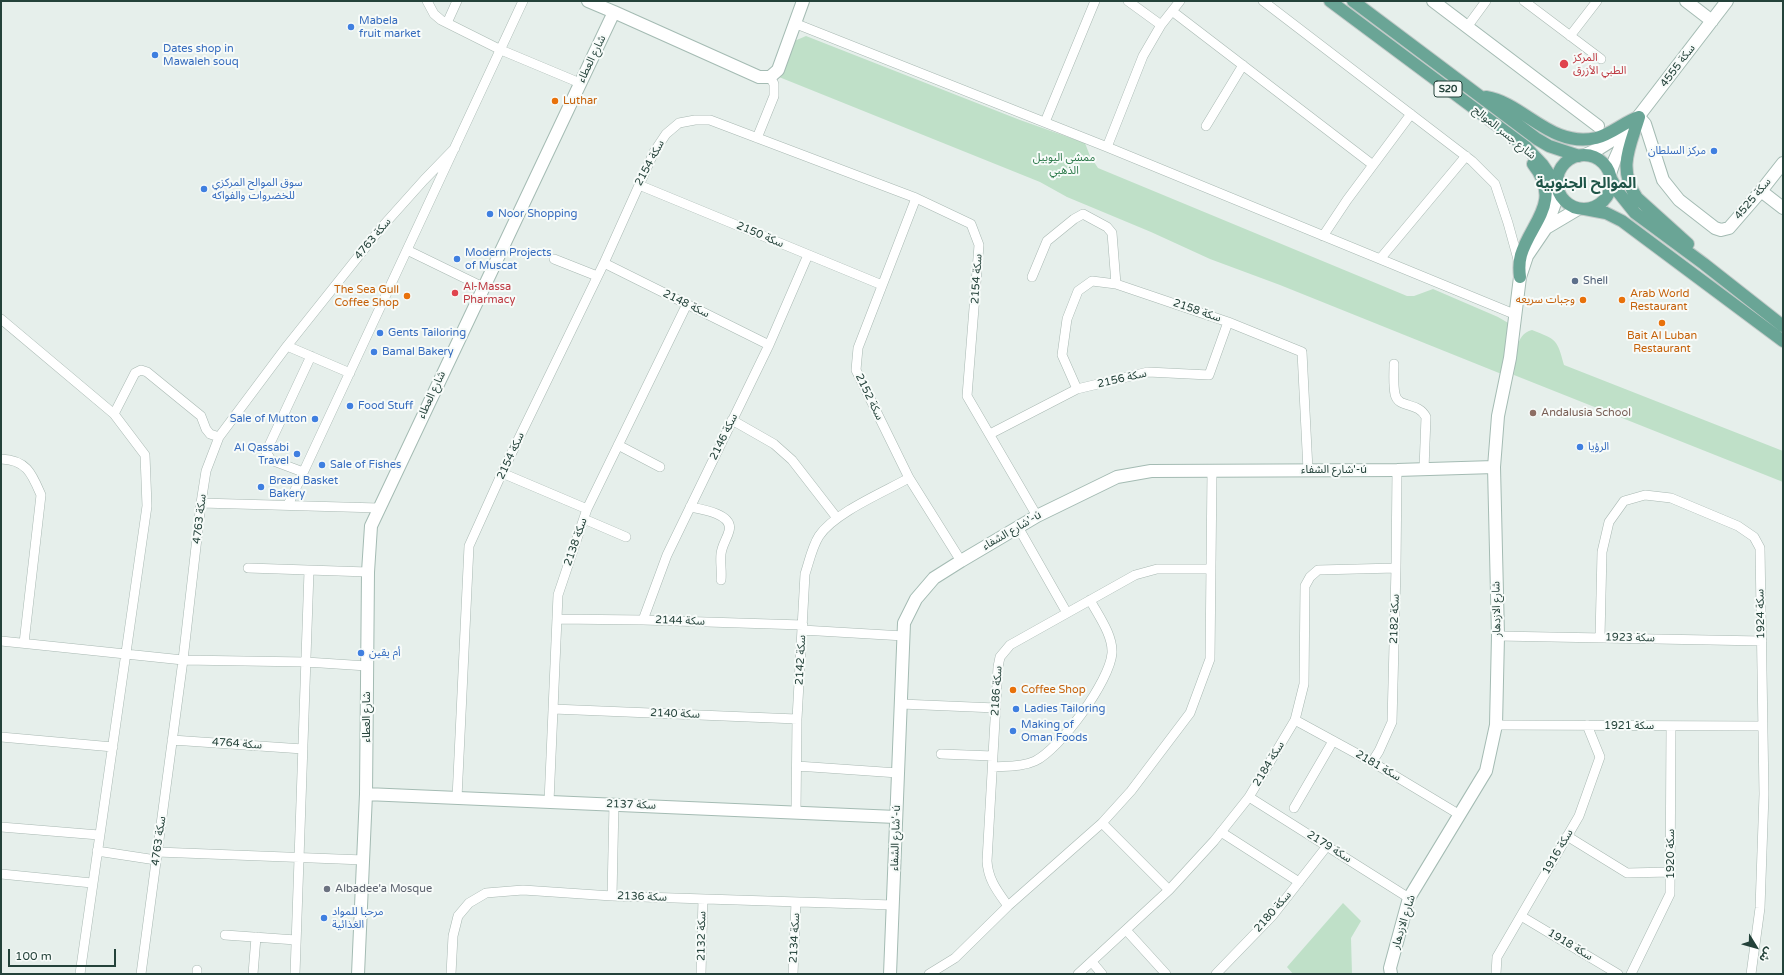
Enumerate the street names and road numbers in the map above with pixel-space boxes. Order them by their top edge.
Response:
street label: شارع العطاء [575,33,609,85]
street label: سكة 4555 [1658,42,1698,90]
road number: S20 [1434,81,1462,97]
street label: شارع جسر الموالح [1470,104,1538,162]
street label: سكة 2154 [632,138,668,188]
street label: سكة 4525 [1732,176,1774,222]
street label: سكة 4763 [352,216,394,262]
street label: سكة 2150 [734,219,786,251]
street label: سكة 2154 [969,254,985,304]
street label: سكة 2148 [661,287,711,321]
street label: سكة 2158 [1171,297,1223,325]
street label: سكة 2156 [1096,367,1148,391]
street label: شارع العطاء [415,369,449,421]
street label: سكة 2152 [852,372,886,422]
street label: سكة 2146 [707,412,741,462]
street label: سكة 2154 [494,431,528,481]
street label: شارع الشفاء'-ú [1301,463,1367,477]
street label: سكة 4763 [190,493,210,545]
street label: شارع الشفاء'-ú [980,509,1044,553]
street label: سكة 2138 [562,516,590,568]
street label: شارع الازدهار [1490,581,1504,637]
street label: سكة 1924 [1754,589,1768,639]
street label: سكة 2182 [1388,594,1402,644]
street label: سكة 2144 [655,614,705,628]
street label: سكة 1923 [1605,631,1655,645]
street label: سكة 2142 [793,635,809,685]
street label: سكة 2186 [989,666,1005,716]
street label: شارع العطاء [360,691,374,743]
street label: سكة 2140 [650,707,700,721]
street label: سكة 1921 [1604,719,1654,733]
street label: سكة 4764 [212,736,262,752]
street label: سكة 2184 [1250,739,1288,789]
street label: سكة 2181 [1353,748,1403,784]
street label: سكة 2137 [606,798,656,812]
street label: شارع الشفاء'-ú [888,805,904,871]
street label: سكة 4763 [149,815,169,867]
street label: سكة 1916 [1540,827,1576,877]
street label: سكة 2179 [1304,828,1354,866]
street label: سكة 1920 [1664,829,1678,879]
street label: سكة 2180 [1252,889,1294,935]
street label: سكة 2136 [617,890,667,904]
street label: شارع الازدهار [1390,893,1418,951]
street label: سكة 2132 [695,911,709,961]
street label: سكة 2134 [787,913,803,963]
street label: سكة 1918 [1545,926,1595,964]

